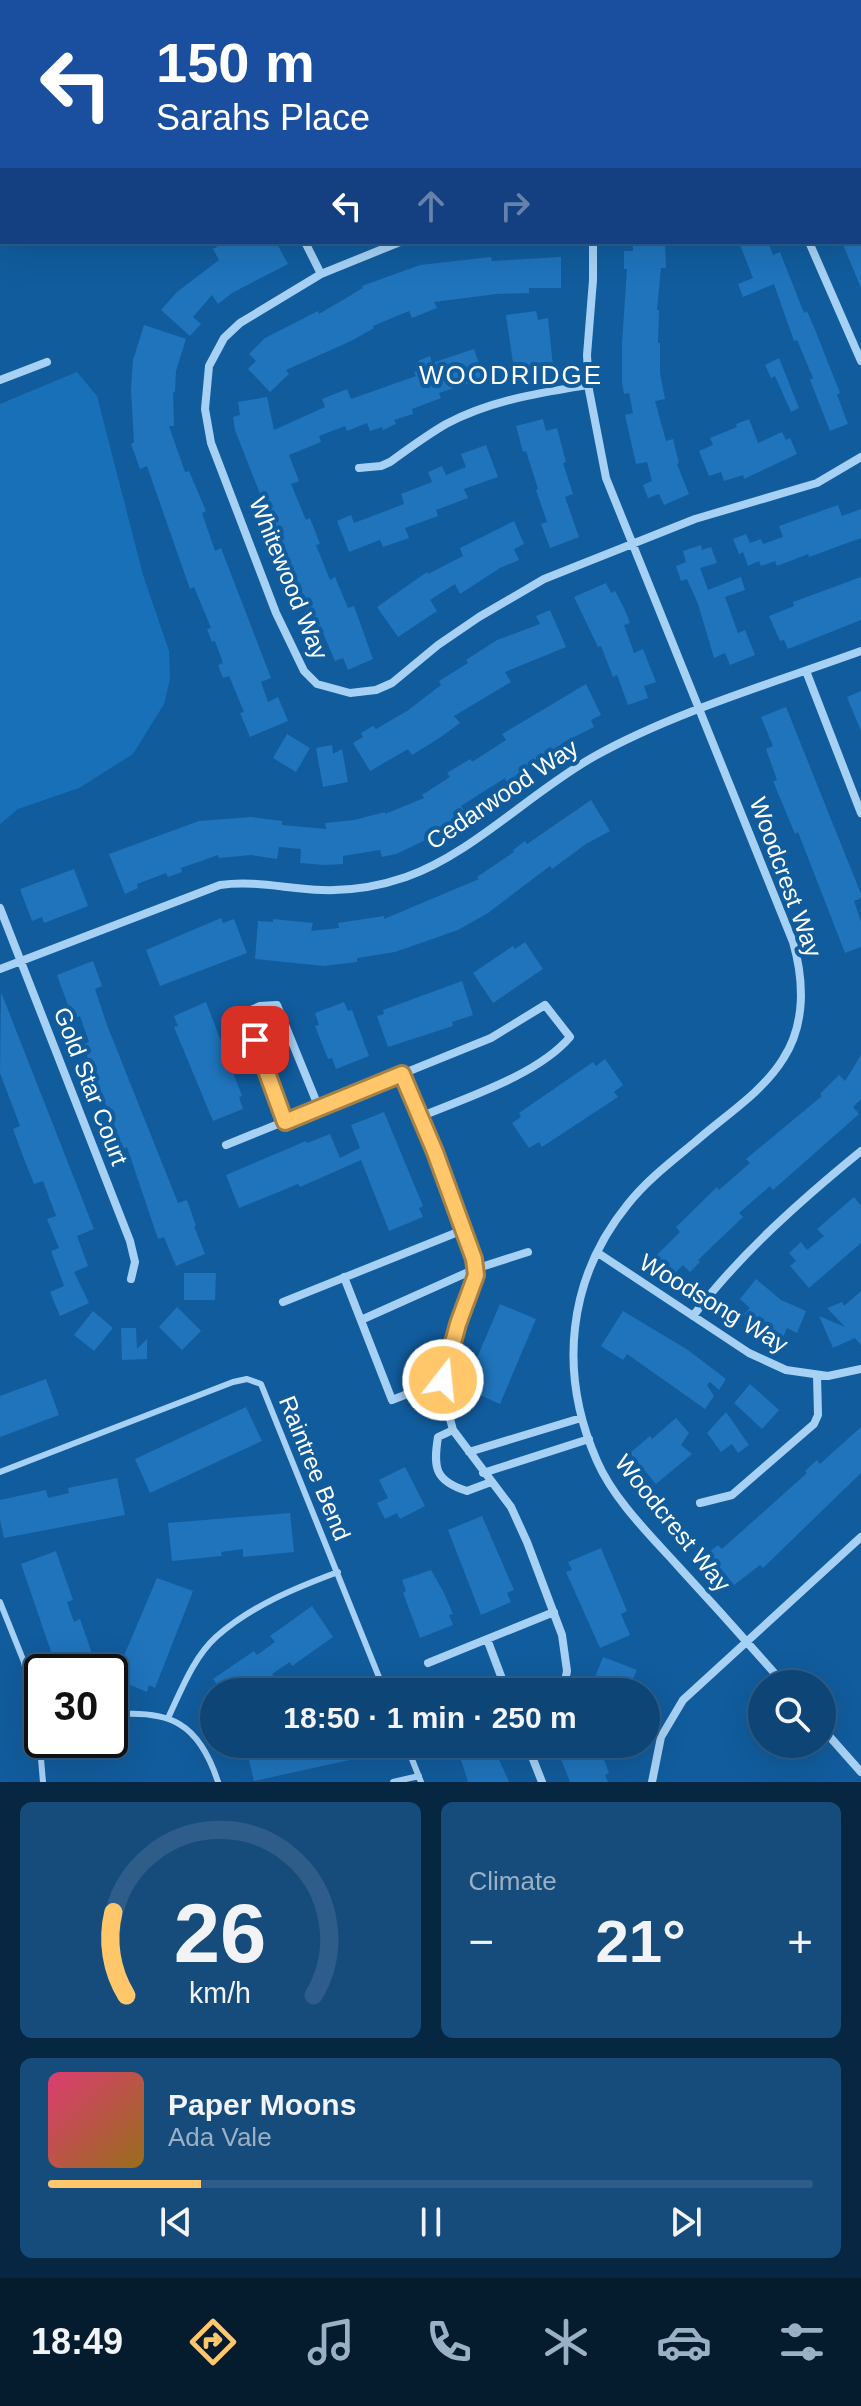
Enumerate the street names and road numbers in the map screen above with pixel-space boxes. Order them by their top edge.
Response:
street label: Whitewood Way [244,493,334,663]
street label: Cedarwood Way [421,733,583,855]
street label: Woodcrest Way [745,793,827,961]
street label: Gold Star Court [49,1003,134,1169]
street label: Woodsong Way [635,1248,793,1358]
street label: Raintree Bend [274,1392,356,1544]
street label: Woodcrest Way [610,1449,736,1597]

